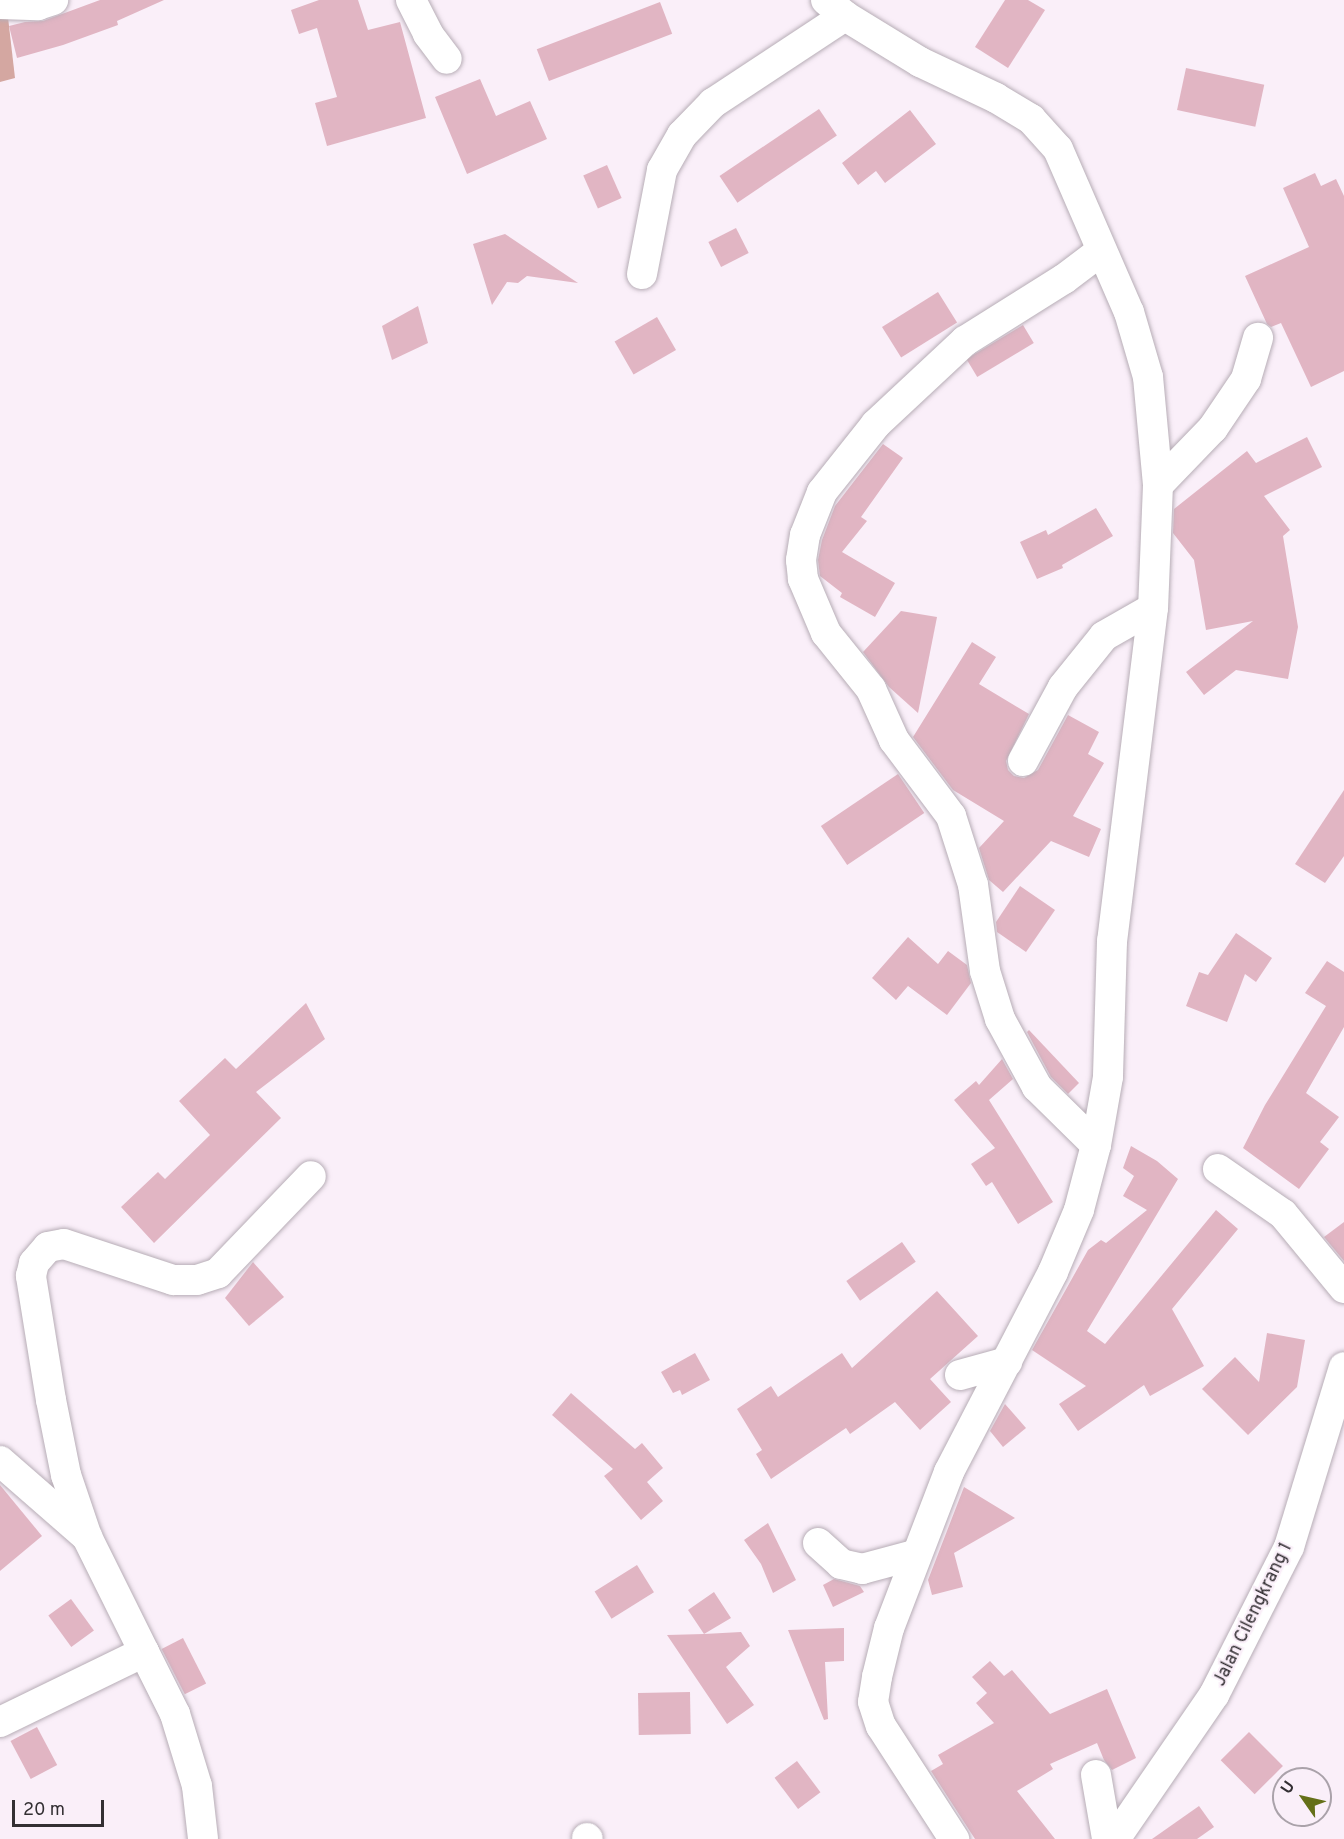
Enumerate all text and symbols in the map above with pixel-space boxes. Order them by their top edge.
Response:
street label: Jalan Cilengkrang 1 [1210,1540,1298,1690]
north arrow [1272,1767,1332,1827]
text: U [1277,1778,1300,1798]
scale bar [15,1788,106,1826]
text: 20 m [23,1799,65,1822]

